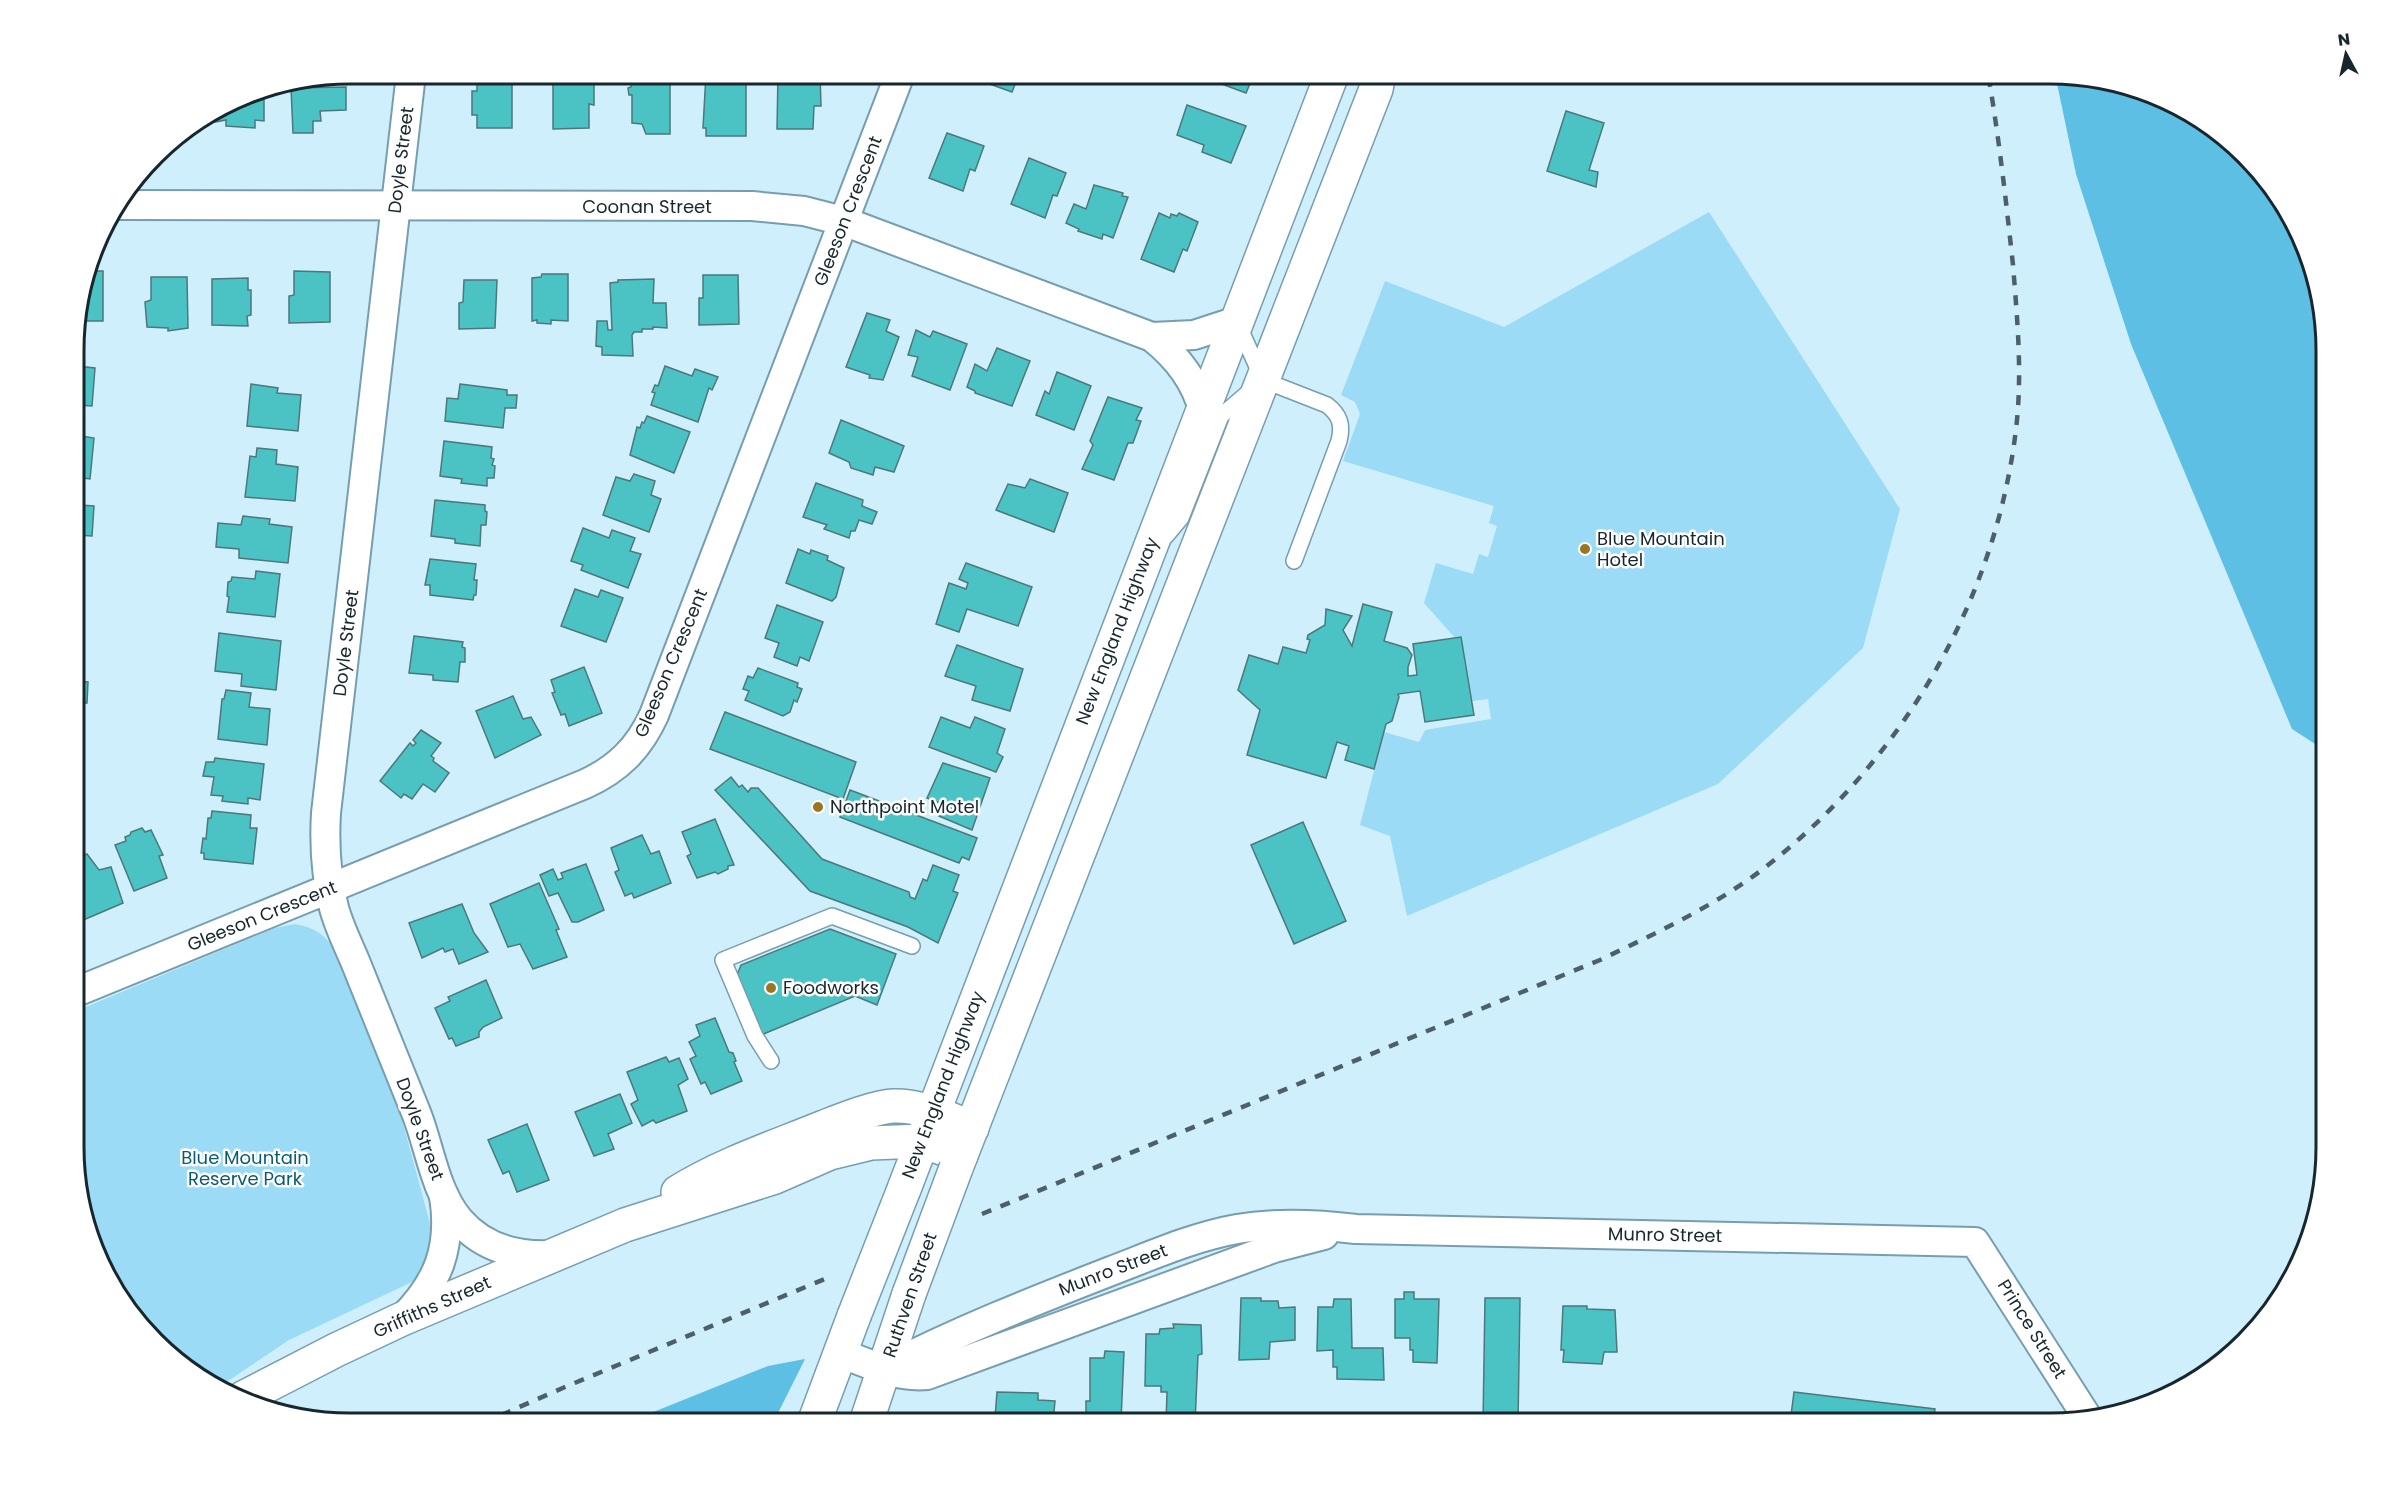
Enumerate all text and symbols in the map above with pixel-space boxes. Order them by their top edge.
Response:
north arrow [2316,24,2376,84]
text: N [2336,27,2352,52]
street label: Doyle Street [382,105,419,215]
street label: Gleeson Crescent [807,132,888,290]
street label: Coonan Street [582,194,712,219]
place label: Blue Mountain Hotel [1597,526,1725,572]
street label: New England Highway [1069,533,1164,728]
marker: Blue Mountain Hotel [1578,542,1592,556]
street label: Gleeson Crescent [628,585,713,741]
street label: Doyle Street [327,588,364,698]
place label: Northpoint Motel [830,794,979,819]
marker: Northpoint Motel [811,800,825,814]
street label: Gleeson Crescent [183,874,340,957]
place label: Foodworks [783,975,879,1000]
marker: Foodworks [764,981,778,995]
street label: New England Highway [895,987,990,1182]
street label: Doyle Street [390,1074,451,1184]
park label: Blue Mountain Reserve Park [181,1145,309,1191]
street label: Munro Street [1608,1221,1722,1248]
street label: Ruthven Street [876,1229,943,1361]
street label: Munro Street [1055,1237,1171,1302]
street label: Griffiths Street [369,1269,495,1344]
street label: Prince Street [1992,1274,2073,1383]

